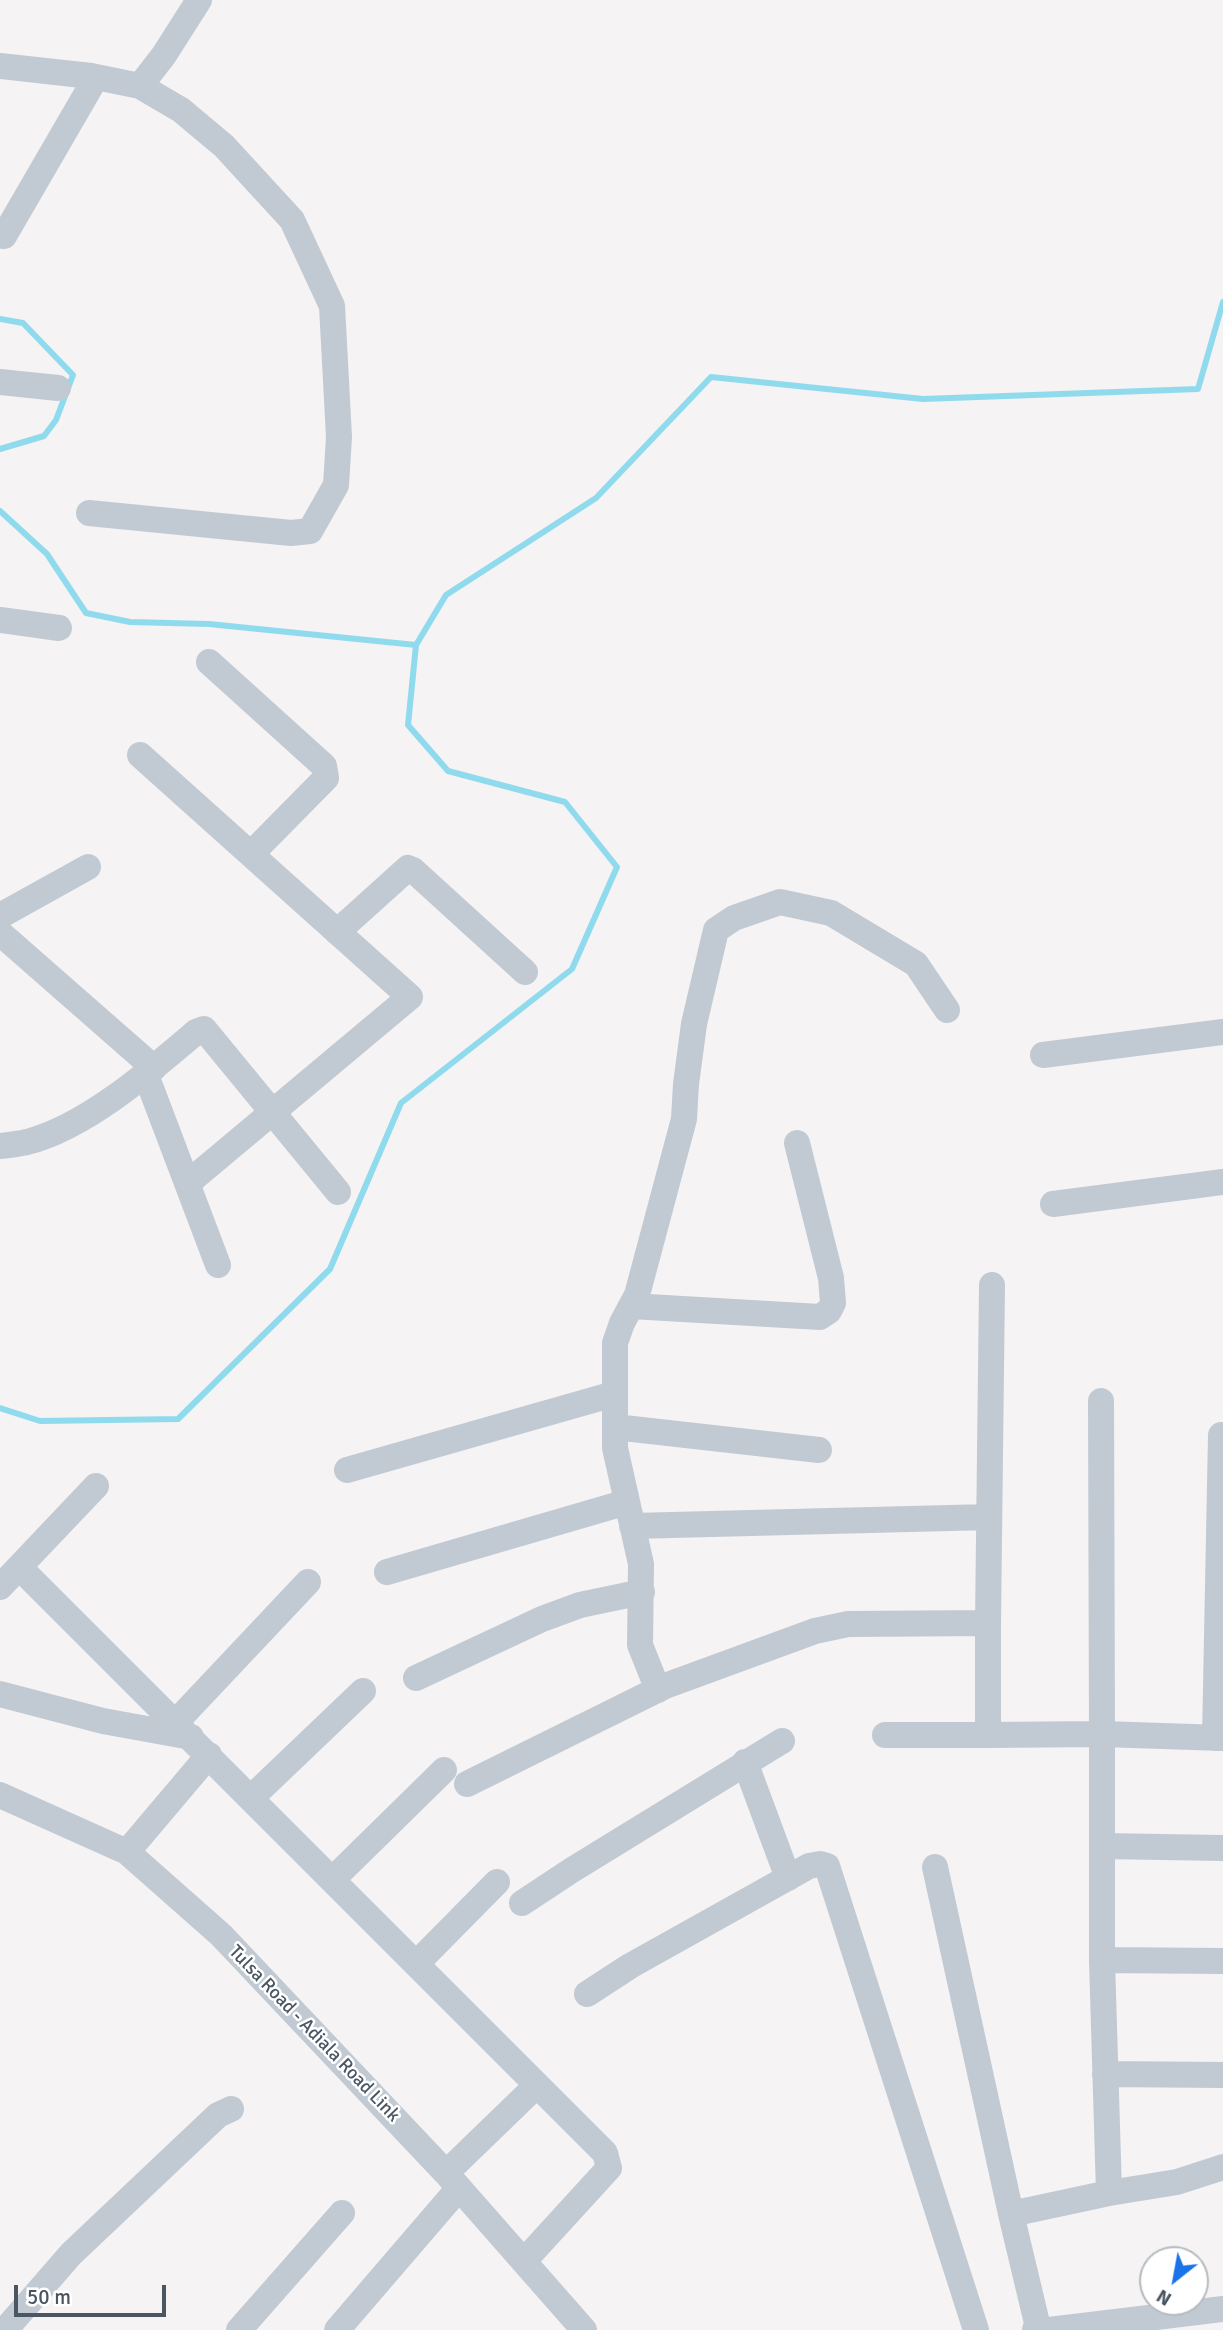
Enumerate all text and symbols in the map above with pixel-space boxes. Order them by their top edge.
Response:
street label: Tulsa Road - Adiala Road Link [224,1941,404,2127]
north arrow [1139,2246,1209,2316]
scale bar [18,2270,170,2314]
text: 50 m [27,2284,71,2310]
text: N [1152,2284,1176,2311]

